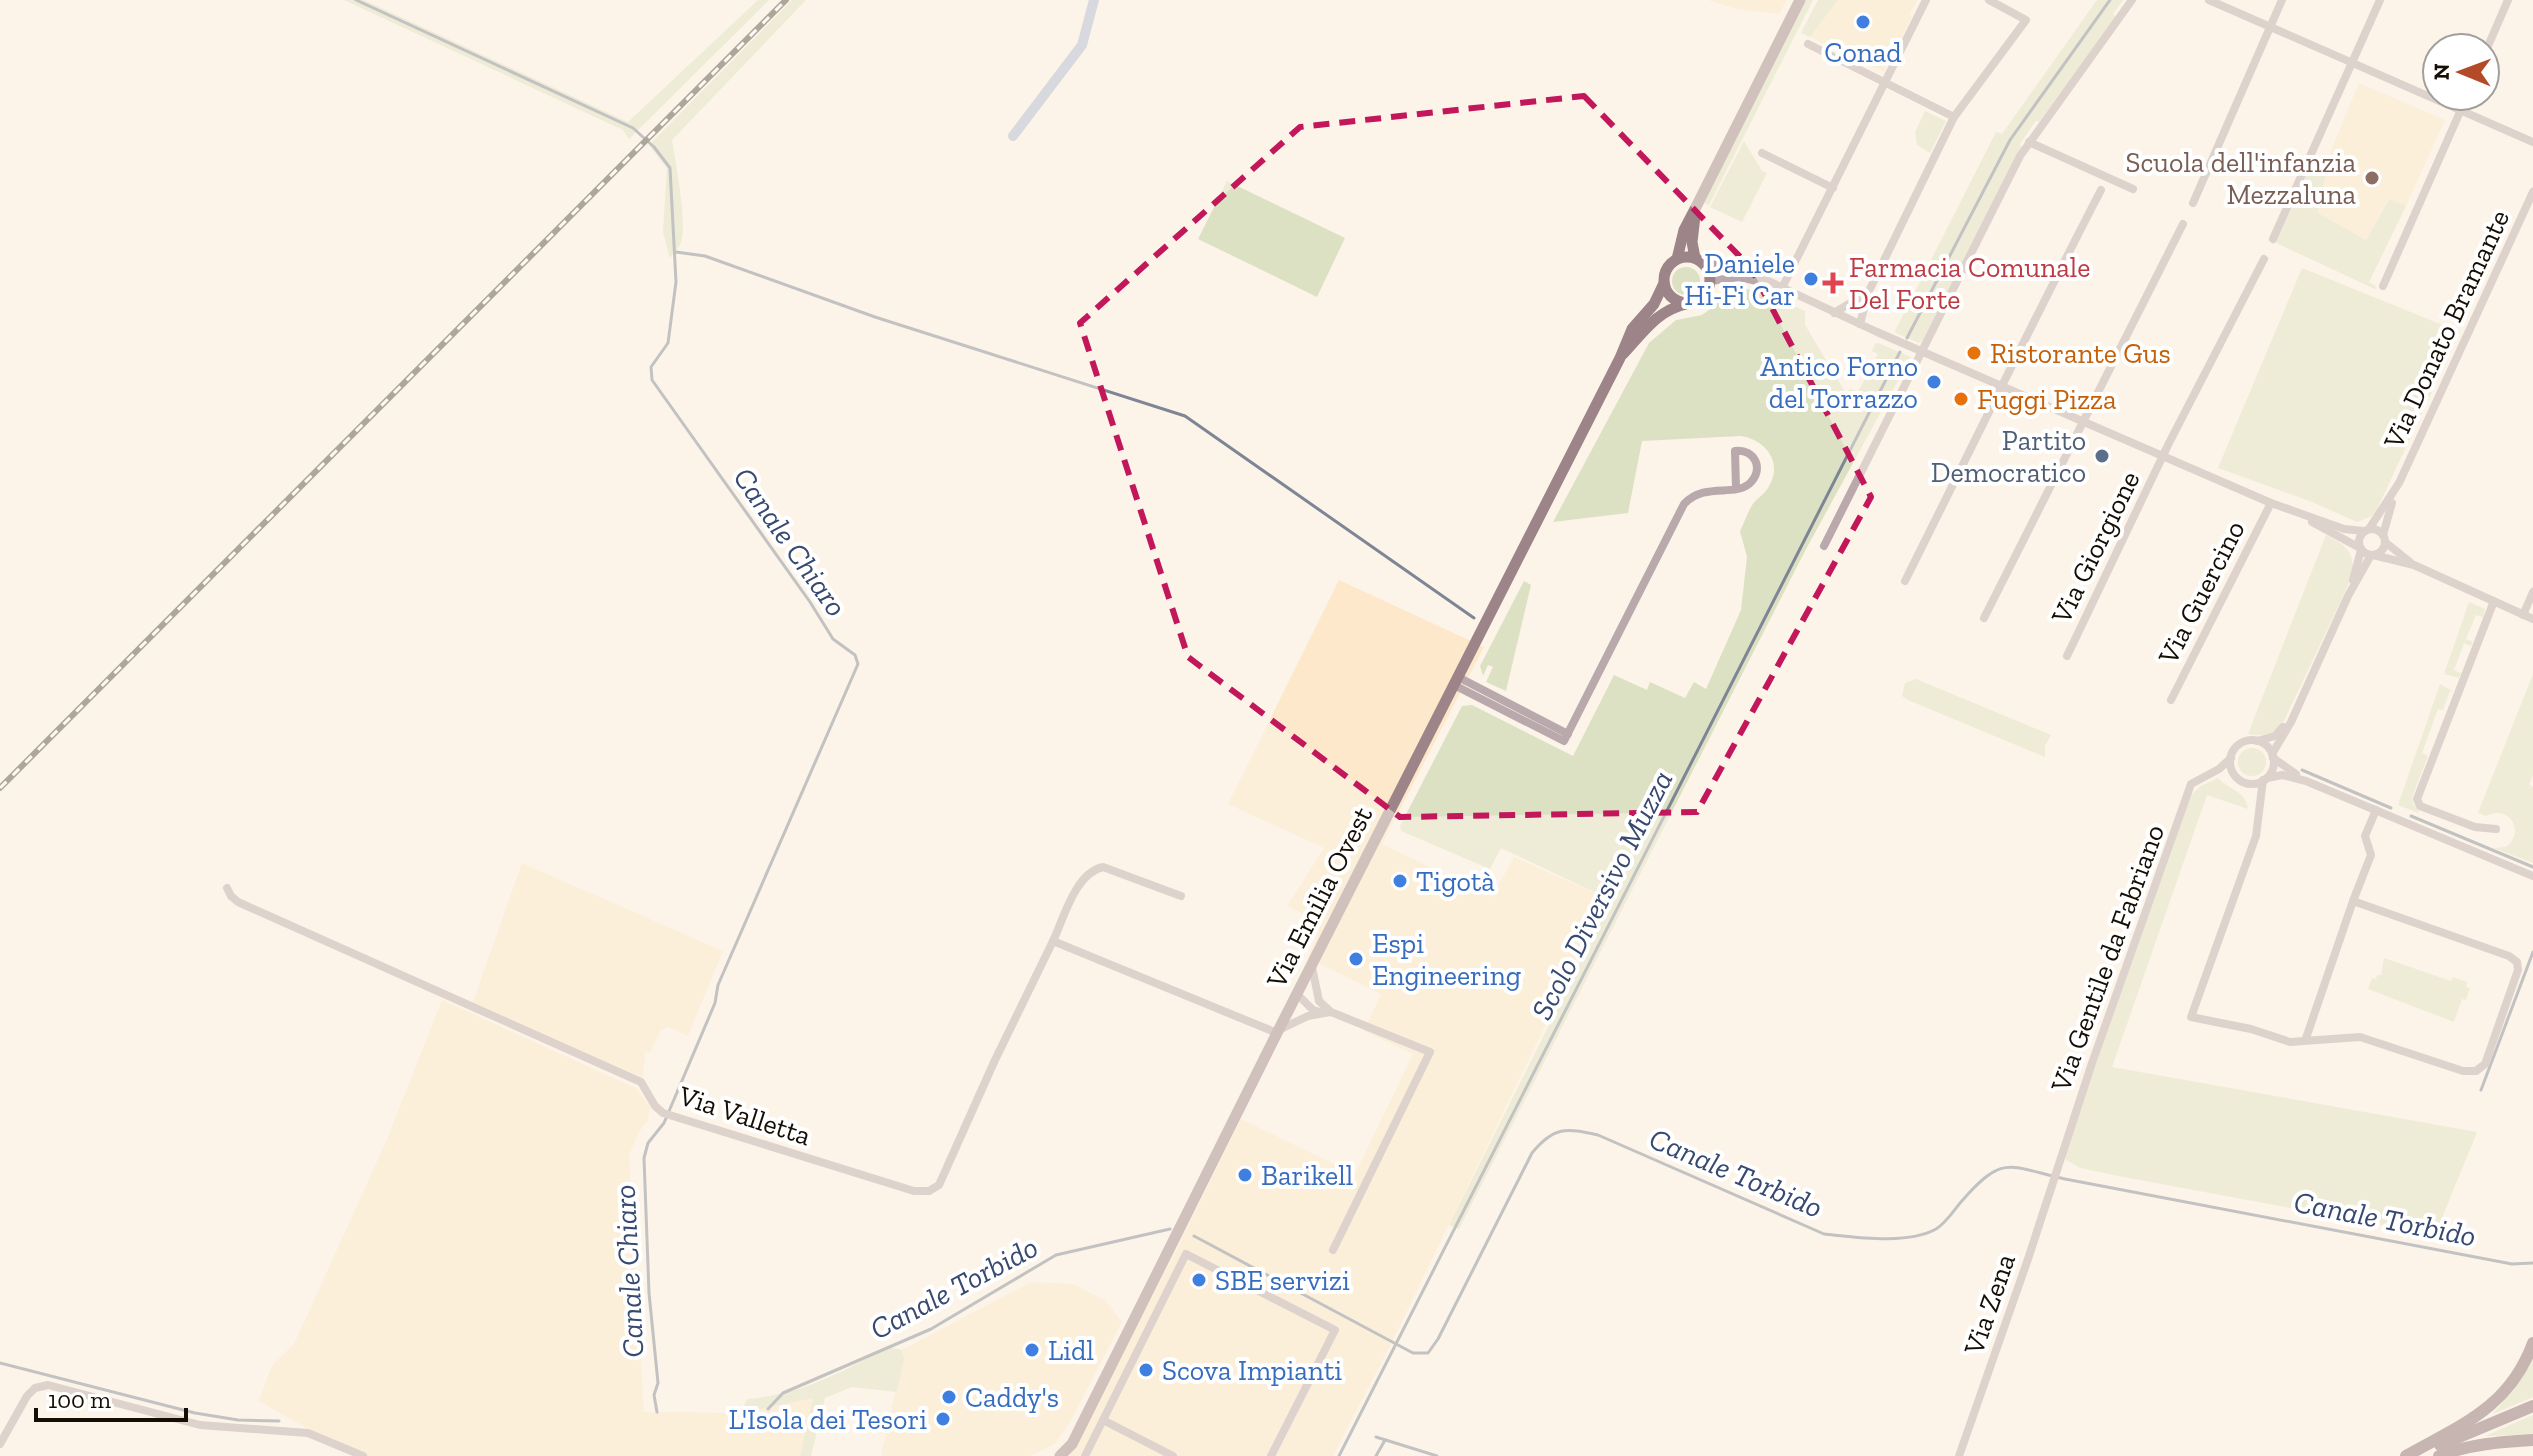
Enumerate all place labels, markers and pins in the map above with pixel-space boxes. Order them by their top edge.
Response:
marker: Conad [1854,13,1872,31]
place label: Conad [1824,36,1902,69]
place label: Scuola dell'infanzia Mezzaluna [2125,146,2356,211]
marker: Scuola dell'infanzia Mezzaluna [2363,169,2381,187]
place label: Daniele Hi-Fi Car [1684,247,1795,312]
place label: Farmacia Comunale Del Forte [1849,251,2090,316]
marker: Daniele Hi-Fi Car [1802,270,1820,288]
marker: Farmacia Comunale Del Forte [1824,274,1842,292]
place label: Ristorante Gus [1990,337,2171,370]
marker: Ristorante Gus [1965,344,1983,362]
place label: Antico Forno del Torrazzo [1760,350,1918,415]
marker: Antico Forno del Torrazzo [1925,373,1943,391]
place label: Fuggi Pizza [1977,383,2117,416]
marker: Fuggi Pizza [1952,390,1970,408]
place label: Partito Democratico [1931,424,2086,489]
marker: Partito Democratico [2093,447,2111,465]
place label: Tigotà [1416,865,1495,898]
marker: Tigotà [1391,872,1409,890]
place label: Espi Engineering [1372,927,1521,992]
marker: Espi Engineering [1347,950,1365,968]
place label: Barikell [1261,1159,1353,1192]
marker: Barikell [1236,1166,1254,1184]
place label: SBE servizi [1215,1264,1350,1297]
marker: SBE servizi [1190,1271,1208,1289]
place label: Lidl [1048,1334,1094,1367]
marker: Lidl [1023,1341,1041,1359]
place label: Scova Impianti [1162,1354,1342,1387]
marker: Scova Impianti [1137,1361,1155,1379]
place label: Caddy's [965,1381,1059,1414]
marker: Caddy's [940,1388,958,1406]
place label: L'Isola dei Tesori [729,1403,927,1436]
marker: L'Isola dei Tesori [934,1410,952,1428]

